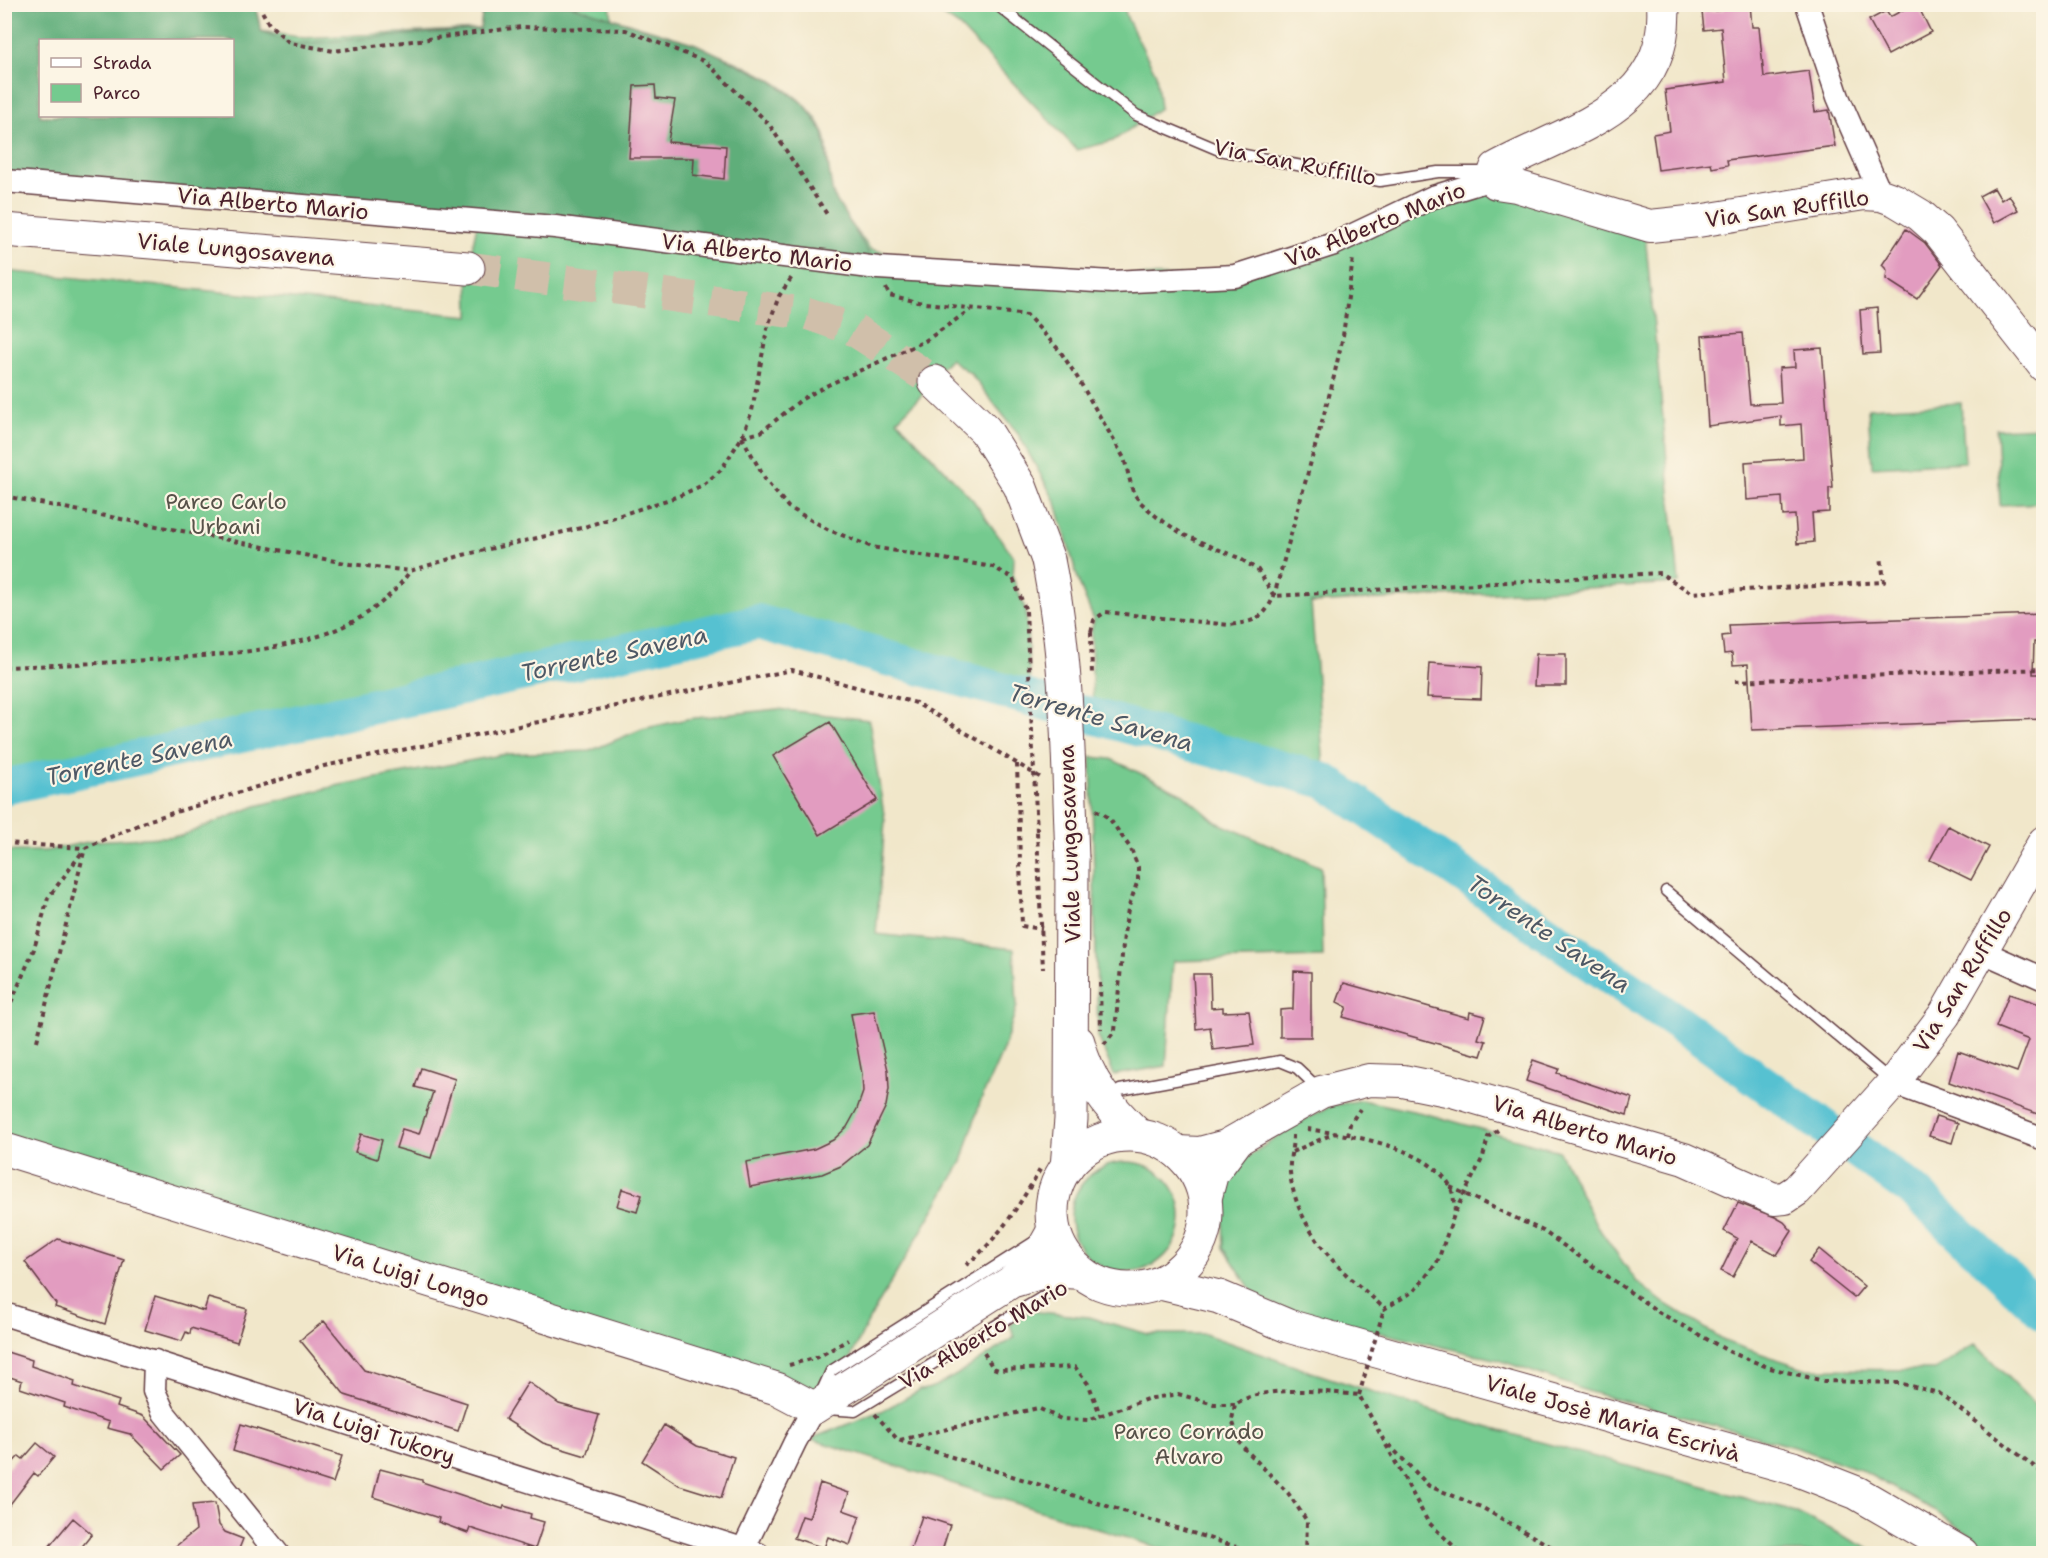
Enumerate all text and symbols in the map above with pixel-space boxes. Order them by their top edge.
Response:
legend [39,39,234,117]
text: Strada [93,51,152,75]
text: Parco [93,81,141,105]
street label: Via San Ruffillo [1211,133,1379,192]
street label: Via Alberto Mario [1281,175,1470,274]
street label: Via Alberto Mario [176,181,370,226]
street label: Via San Ruffillo [1703,183,1871,234]
street label: Viale Lungosavena [136,226,336,273]
street label: Via Alberto Mario [660,226,854,279]
park label: Parco Carlo Urbani [165,487,287,541]
water label: Torrente Savena [517,619,711,689]
water label: Torrente Savena [1005,676,1197,760]
water label: Torrente Savena [42,723,236,793]
street label: Viale Lungosavena [1052,744,1087,944]
water label: Torrente Savena [1461,867,1637,1001]
street label: Via San Ruffillo [1906,903,2018,1058]
street label: Via Alberto Mario [1489,1089,1681,1172]
street label: Via Luigi Longo [329,1238,493,1313]
street label: Via Alberto Mario [893,1272,1073,1396]
street label: Viale Josè Maria Escrivà [1482,1368,1744,1469]
street label: Via Luigi Tukory [289,1392,459,1471]
park label: Parco Corrado Alvaro [1114,1417,1264,1471]

